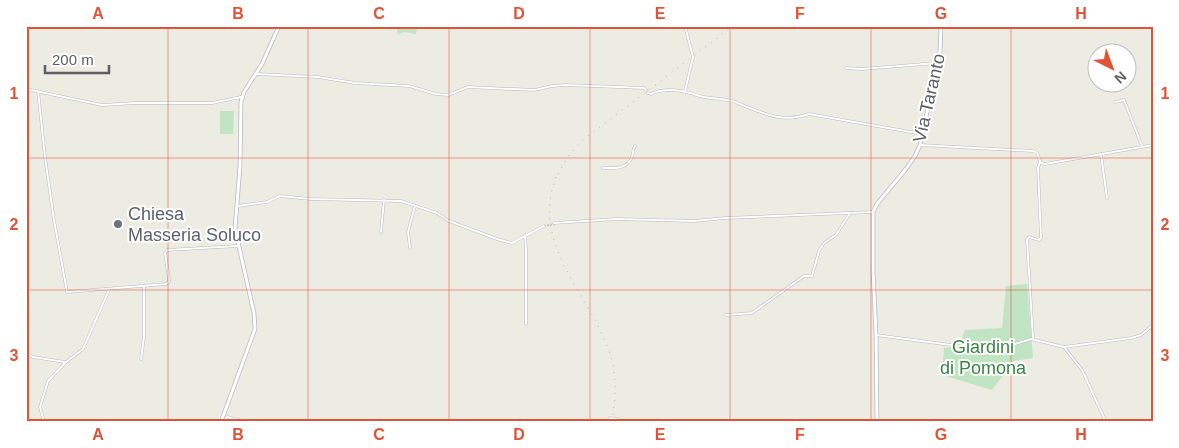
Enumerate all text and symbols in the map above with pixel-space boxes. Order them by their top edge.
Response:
text: A [92,5,104,22]
text: B [232,5,244,22]
text: C [373,5,385,22]
text: D [513,5,525,22]
text: E [655,5,666,22]
text: F [795,5,805,22]
text: G [935,5,947,22]
text: H [1075,5,1087,22]
scale bar [45,42,109,74]
north arrow [1086,42,1136,92]
text: 200 m [52,51,94,68]
street label: Via Taranto [909,52,949,144]
text: N [1112,68,1130,87]
text: 1 [10,85,19,102]
text: 1 [1161,85,1170,102]
place label: Chiesa Masseria Soluco [128,204,261,245]
text: 2 [10,216,19,233]
text: 2 [1161,216,1170,233]
marker: Chiesa Masseria Soluco [112,218,124,230]
park label: Giardini di Pomona [940,337,1027,378]
text: 3 [10,347,19,364]
text: 3 [1161,347,1170,364]
text: A [92,426,104,443]
text: B [232,426,244,443]
text: C [373,426,385,443]
text: D [513,426,525,443]
text: E [655,426,666,443]
text: F [795,426,805,443]
text: G [935,426,947,443]
text: H [1075,426,1087,443]

